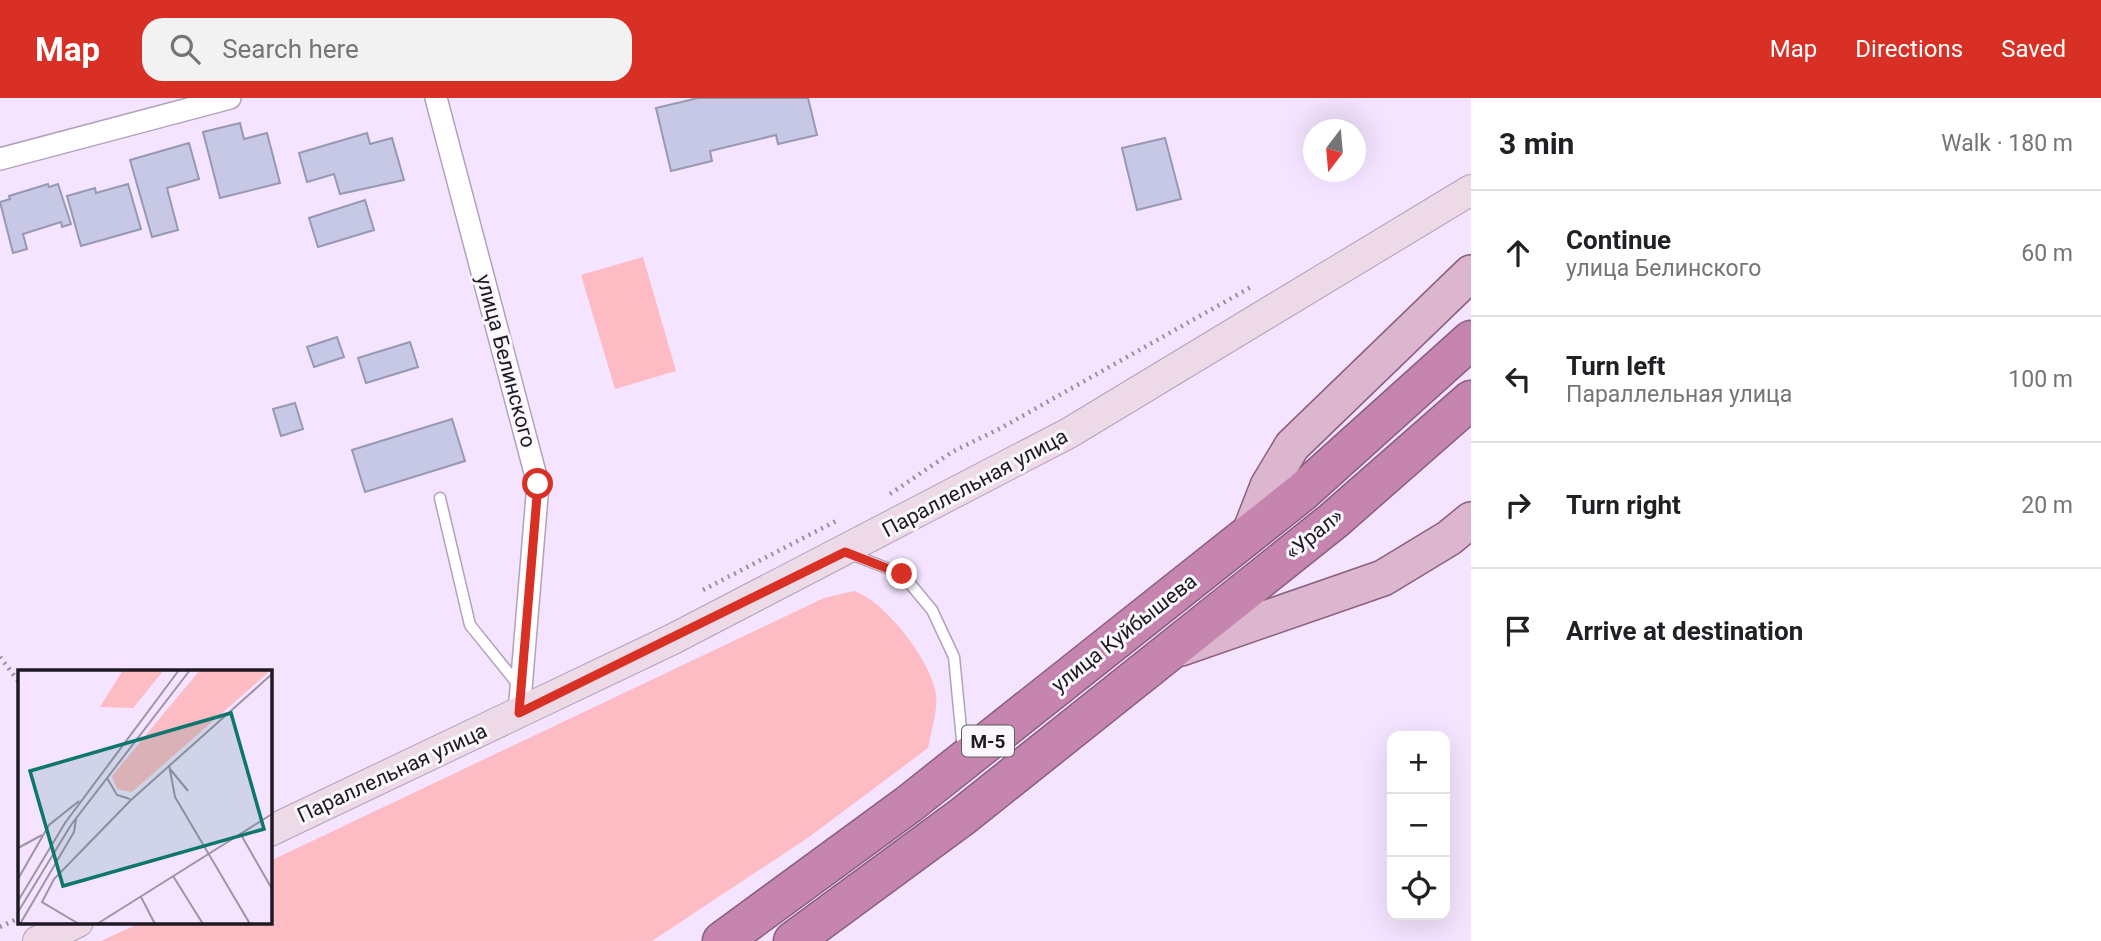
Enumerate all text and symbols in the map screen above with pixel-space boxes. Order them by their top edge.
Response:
search box [142,18,632,81]
text: Map [35,30,100,69]
icon: search [166,30,204,68]
text: Search here [222,34,359,64]
text: Map [1770,35,1817,63]
text: Directions [1855,35,1963,63]
text: Saved [2001,35,2066,63]
north arrow [1303,119,1366,182]
text: 3 min [1499,126,1574,161]
text: Walk · 180 m [1941,130,2073,157]
text: Continue [1566,225,1671,255]
icon: ahead [1499,234,1537,272]
text: 60 m [2021,240,2073,267]
text: улица Белинского [1566,255,1761,282]
street label: улица Белинского [471,272,541,450]
text: Turn left [1566,351,1665,381]
icon: left [1499,360,1537,398]
text: 100 m [2008,366,2073,393]
text: Параллельная улица [1566,381,1792,408]
street label: Параллельная улица [878,424,1072,542]
route start [522,468,553,499]
icon: right [1499,486,1537,524]
text: Turn right [1566,490,1681,520]
text: 20 m [2021,492,2073,519]
street label: «Урал» [1280,503,1348,564]
route end [886,558,917,589]
street label: улица Куйбышева [1047,569,1201,697]
icon: arrive [1499,612,1537,650]
text: Arrive at destination [1566,616,1803,646]
inset map [18,670,271,923]
street label: Параллельная улица [293,718,491,828]
road number: М-5 [962,726,1014,756]
map controls [1387,731,1450,920]
button: + [1387,731,1450,794]
button: − [1387,794,1450,857]
button: locate [1387,857,1450,920]

